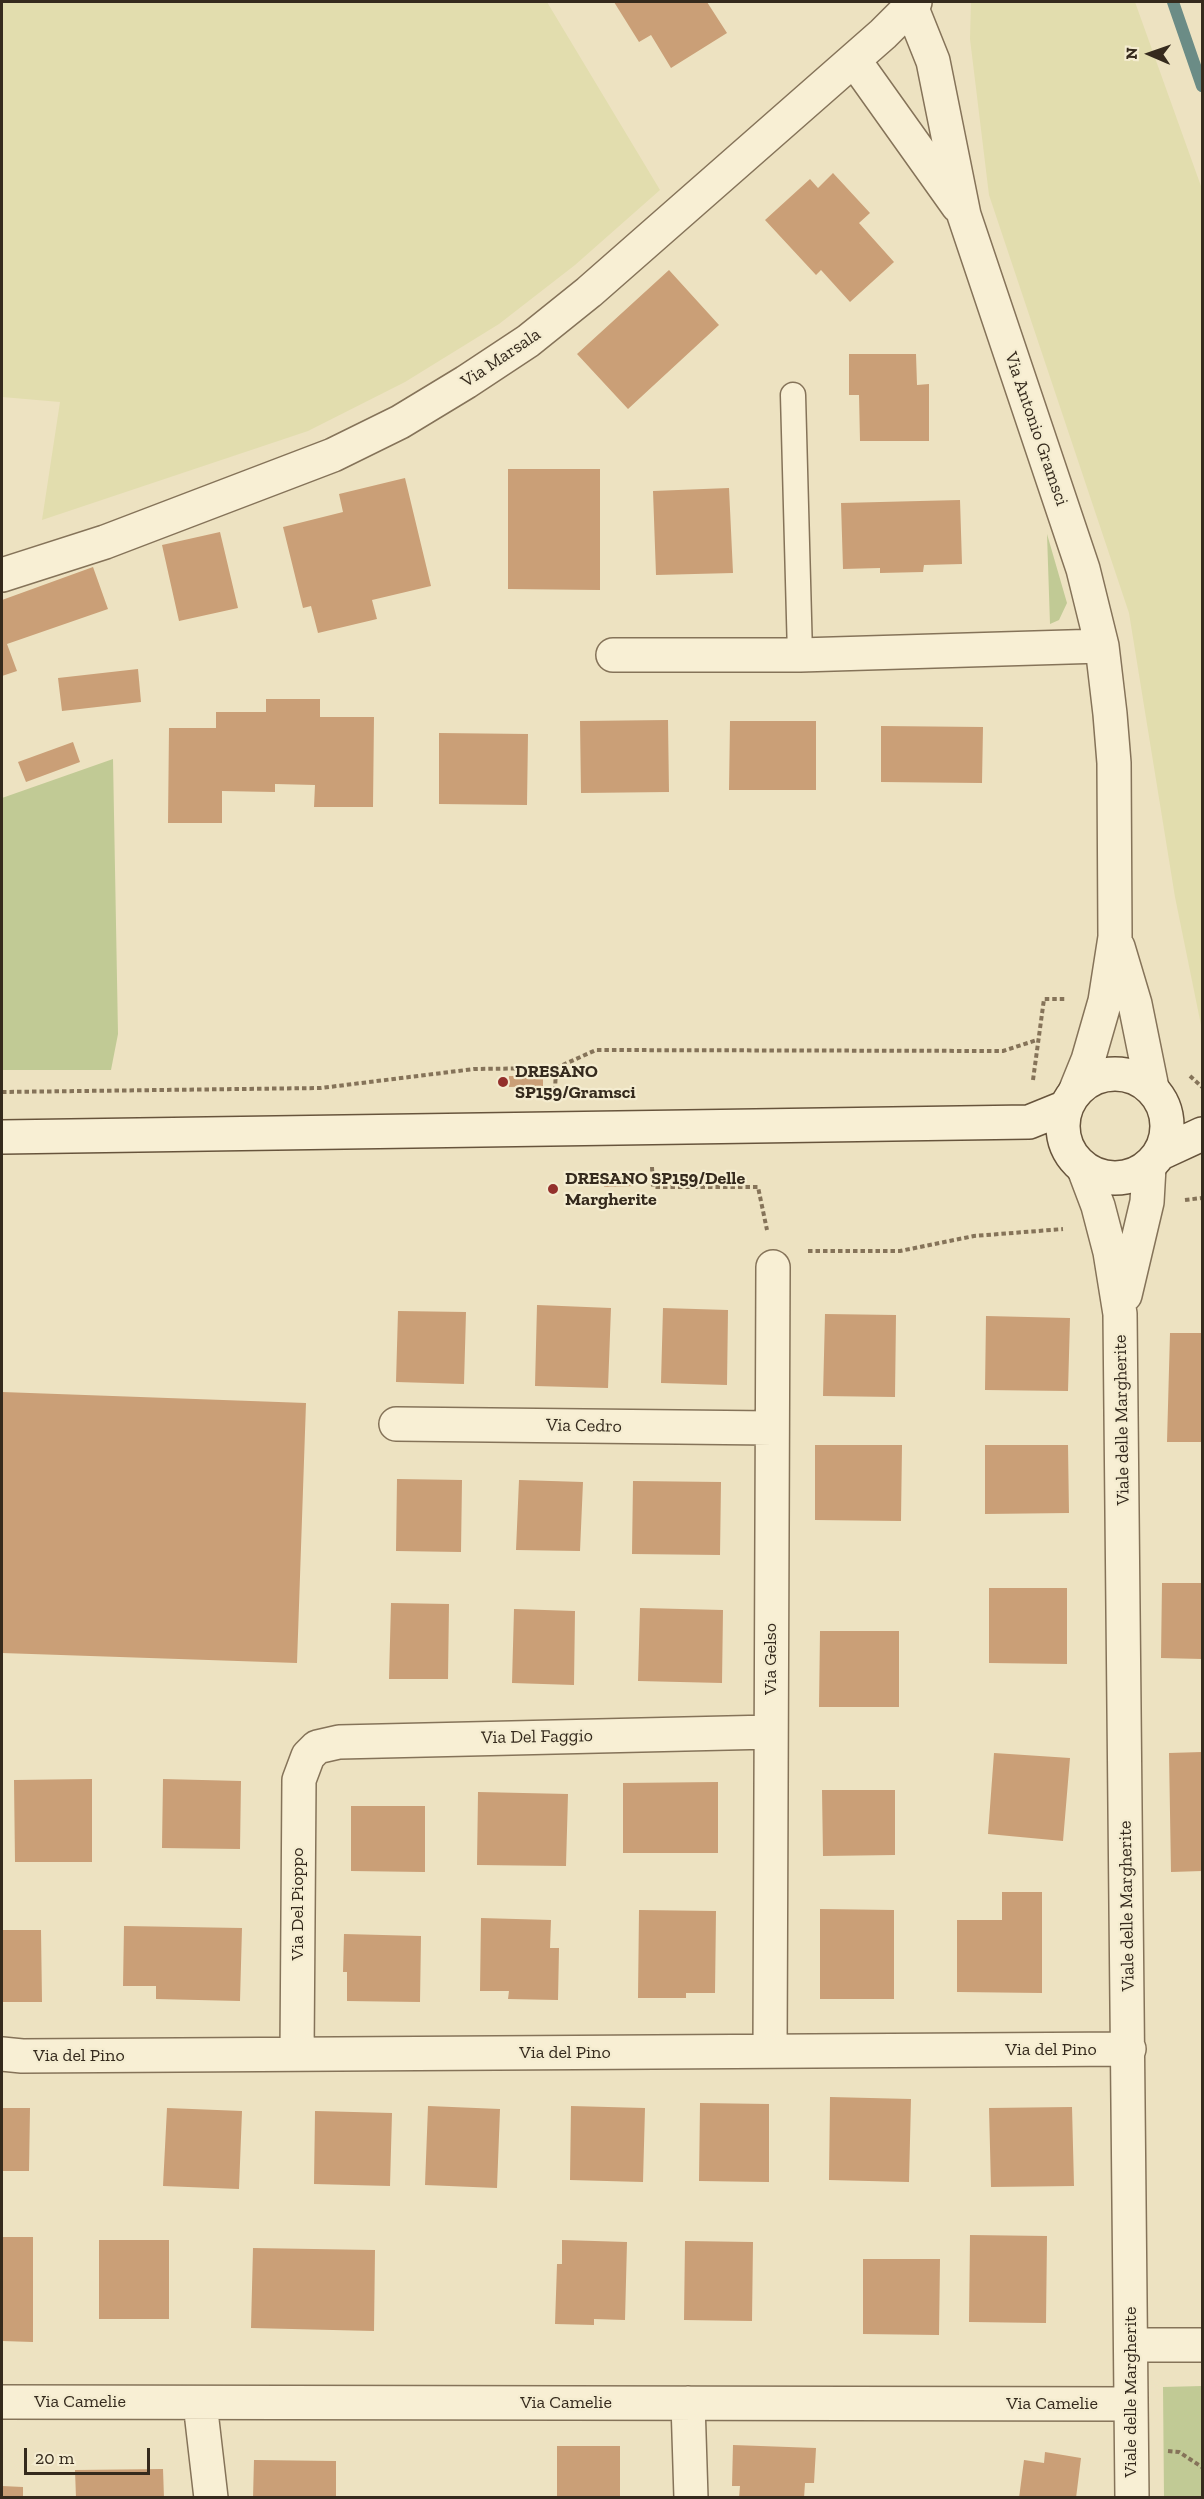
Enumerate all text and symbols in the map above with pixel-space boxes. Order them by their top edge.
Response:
north arrow [1120,24,1180,84]
text: N [1122,47,1141,60]
street label: Via Marsala [457,324,545,392]
street label: Via Antonio Gramsci [1000,349,1072,509]
place label: DRESANO SP159/Gramsci [515,1061,636,1104]
marker: DRESANO SP159/Gramsci [496,1075,510,1089]
place label: DRESANO SP159/Delle Margherite [565,1168,745,1210]
marker: DRESANO SP159/Delle Margherite [546,1182,560,1196]
street label: Viale delle Margherite [1110,1334,1134,1506]
street label: Via Cedro [546,1415,622,1437]
street label: Via Gelso [760,1623,782,1695]
street label: Via Del Faggio [481,1725,593,1749]
street label: Viale delle Margherite [1115,1820,1139,1992]
street label: Via Del Pioppo [287,1848,309,1960]
street label: Via del Pino [1005,2039,1097,2061]
street label: Via del Pino [519,2042,611,2064]
street label: Via del Pino [33,2045,125,2067]
street label: Viale delle Margherite [1120,2307,1142,2477]
street label: Via Camelie [34,2391,126,2413]
street label: Via Camelie [520,2392,612,2414]
street label: Via Camelie [1006,2393,1098,2415]
scale bar [27,2436,153,2474]
text: 20 m [35,2447,74,2469]

